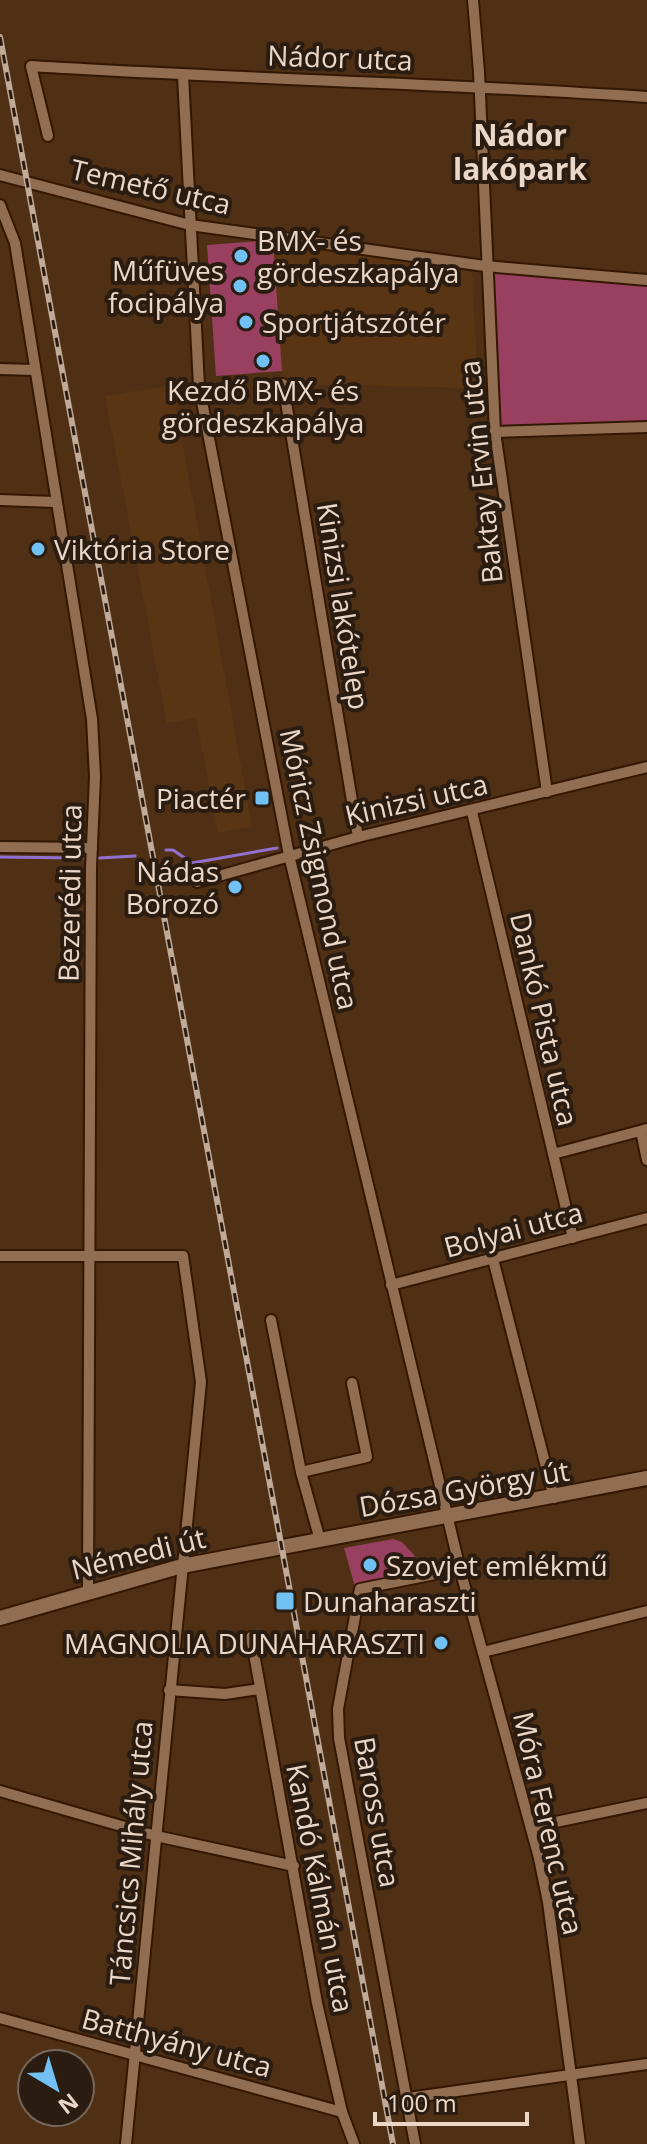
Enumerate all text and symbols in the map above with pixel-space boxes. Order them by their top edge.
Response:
street label: Nádor utca [267,35,413,79]
district label: Nádor lakópark [453,114,587,189]
street label: Temető utca [67,149,235,223]
place label: BMX- és gördeszkapálya [257,221,459,291]
marker: BMX- és gördeszkapálya [232,247,250,265]
place label: Műfüves focipálya [108,251,224,321]
marker: Műfüves focipálya [231,277,249,295]
place label: Sportjátszótér [262,303,446,341]
marker: Sportjátszótér [237,313,255,331]
marker: Kezdő BMX- és gördeszkapálya [254,352,272,370]
street label: Baktay Ervin utca [449,359,511,585]
place label: Kezdő BMX- és gördeszkapálya [162,371,364,441]
street label: Kinizsi lakótelep [309,500,379,712]
place label: Viktória Store [54,530,230,568]
marker: Viktória Store [29,540,47,558]
street label: Móricz Zsigmond utca [272,725,368,1013]
street label: Kinizsi utca [341,764,491,834]
place label: Piactér [156,779,247,817]
marker: Piactér [253,789,271,807]
street label: Bezerédi utca [48,804,90,982]
place label: Nádas Borozó [126,852,219,922]
marker: Nádas Borozó [226,878,244,896]
street label: Dankó Pista utca [502,908,588,1130]
street label: Bolyai utca [439,1192,587,1266]
street label: Dózsa György út [356,1451,572,1525]
street label: Némedi út [67,1518,209,1588]
place label: Szovjet emlékmű [386,1546,608,1584]
marker: Szovjet emlékmű [361,1556,379,1574]
place label: Dunaharaszti [303,1582,476,1620]
marker: Dunaharaszti [274,1590,296,1612]
place label: MAGNOLIA DUNAHARASZTI [64,1624,425,1662]
marker: MAGNOLIA DUNAHARASZTI [432,1634,450,1652]
street label: Móra Ferenc utca [505,1708,593,1938]
street label: Táncsics Mihály utca [100,1719,160,1987]
street label: Baross utca [346,1734,410,1890]
street label: Kandó Kálmán utca [278,1760,364,2016]
street label: Batthyány utca [78,1998,276,2086]
north arrow [16,2048,96,2128]
scale bar [375,2076,527,2126]
text: 100 m [387,2086,457,2119]
text: N [53,2087,85,2122]

